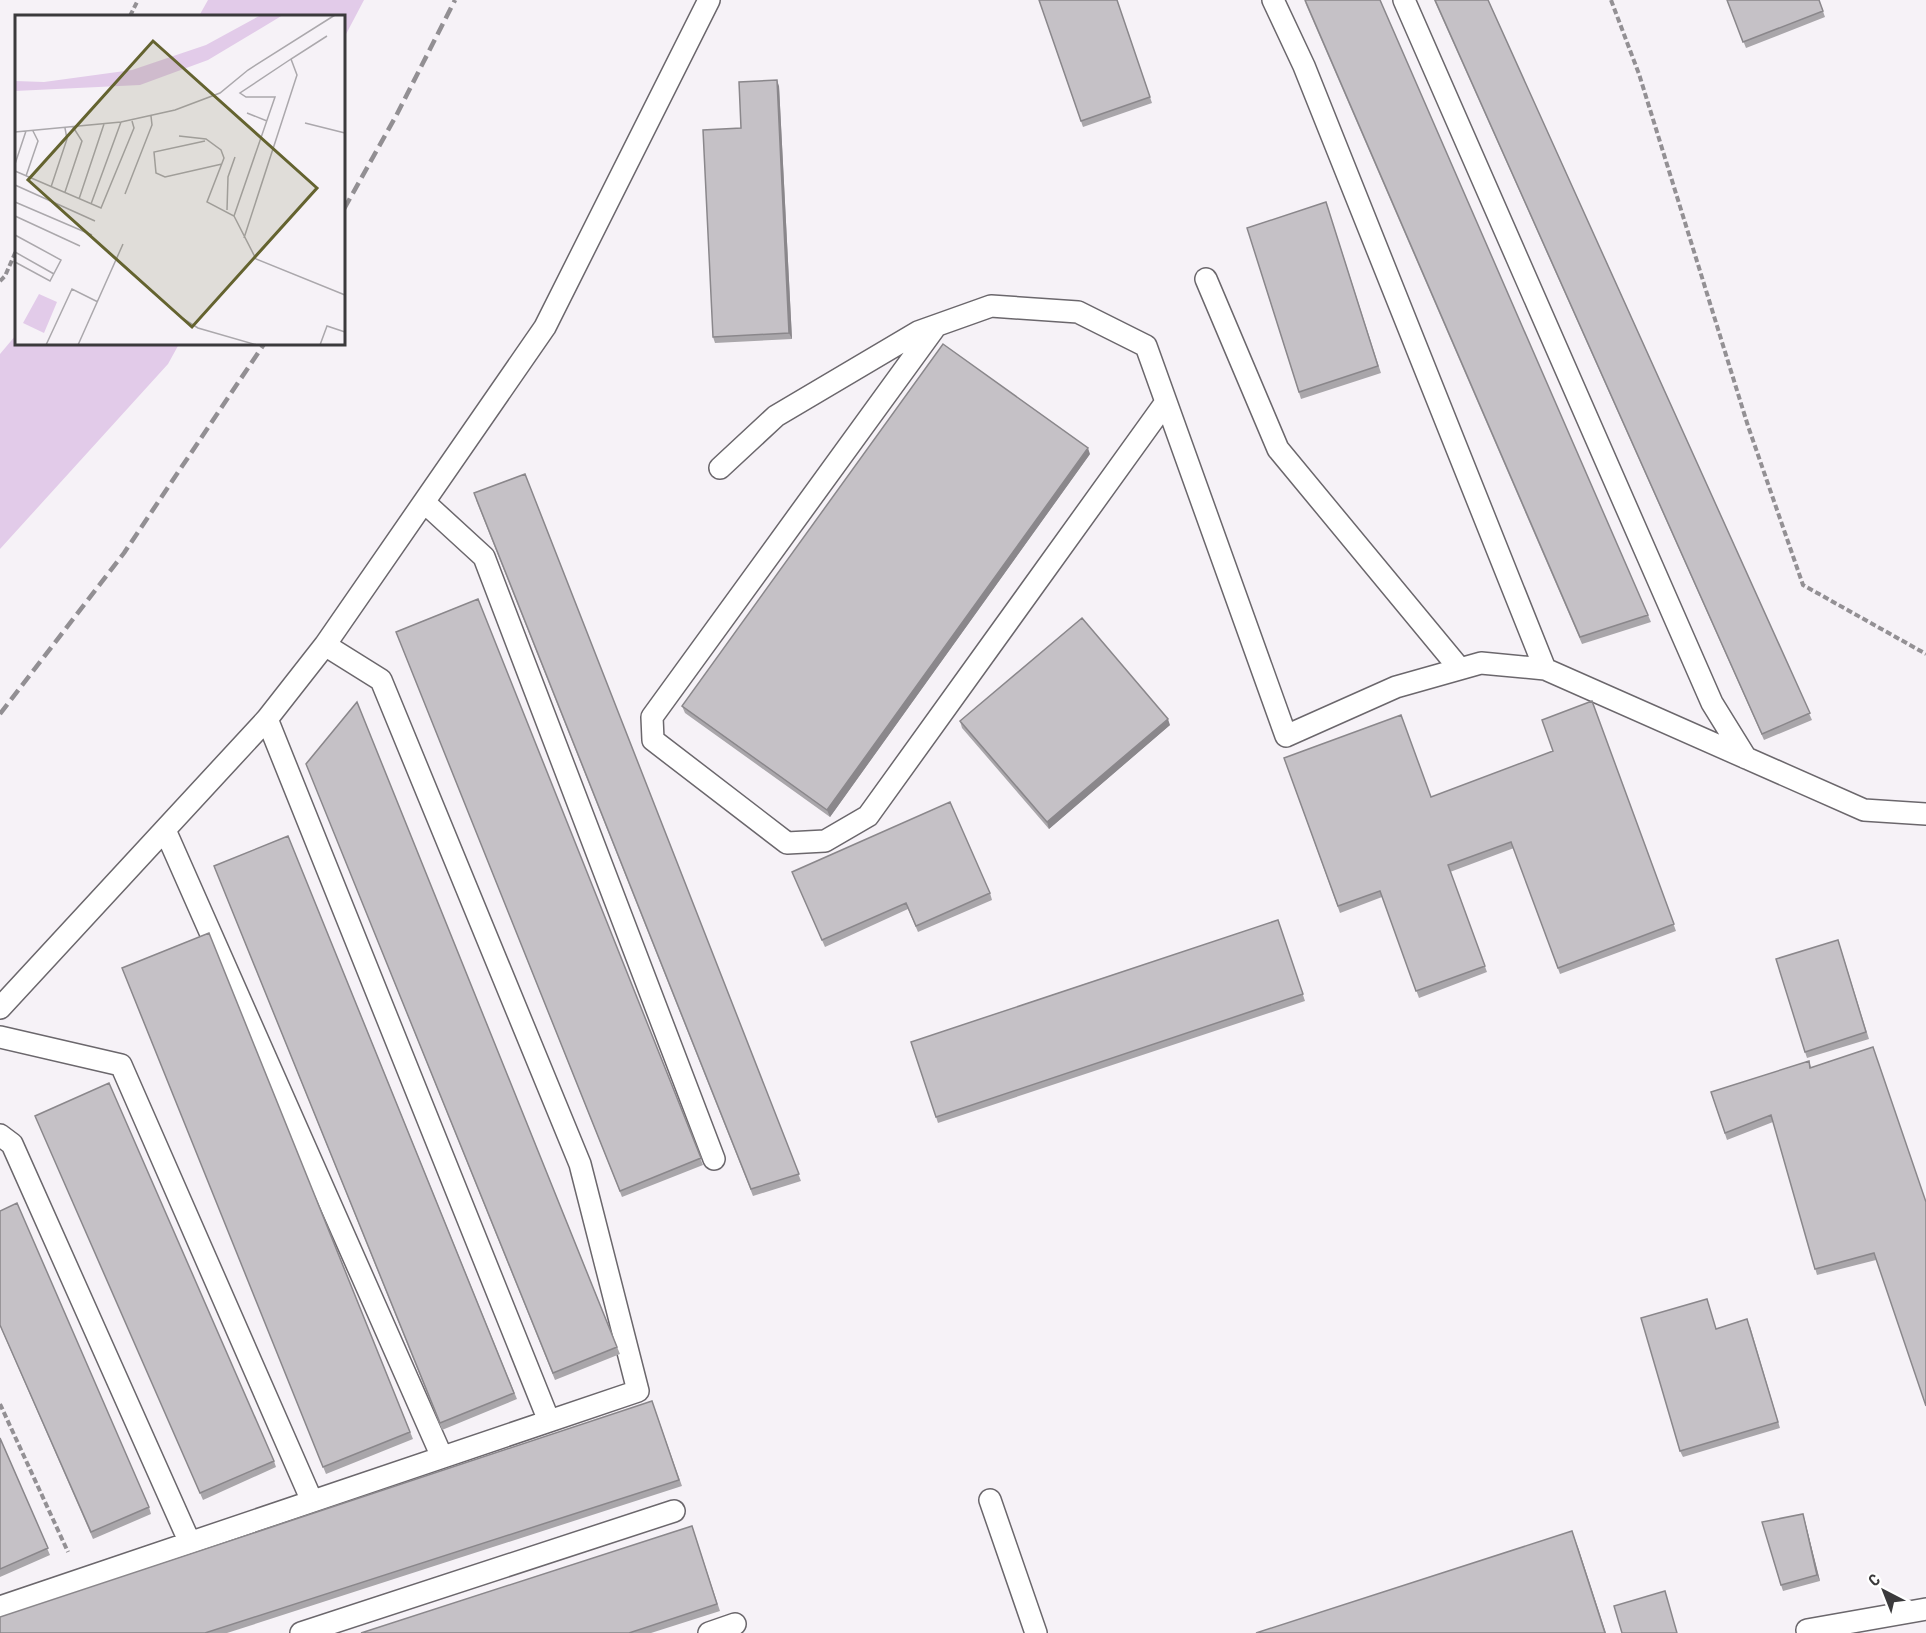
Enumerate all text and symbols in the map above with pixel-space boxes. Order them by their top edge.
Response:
inset map [15,15,345,345]
north arrow [1854,1561,1914,1621]
text: С [1865,1570,1884,1590]

